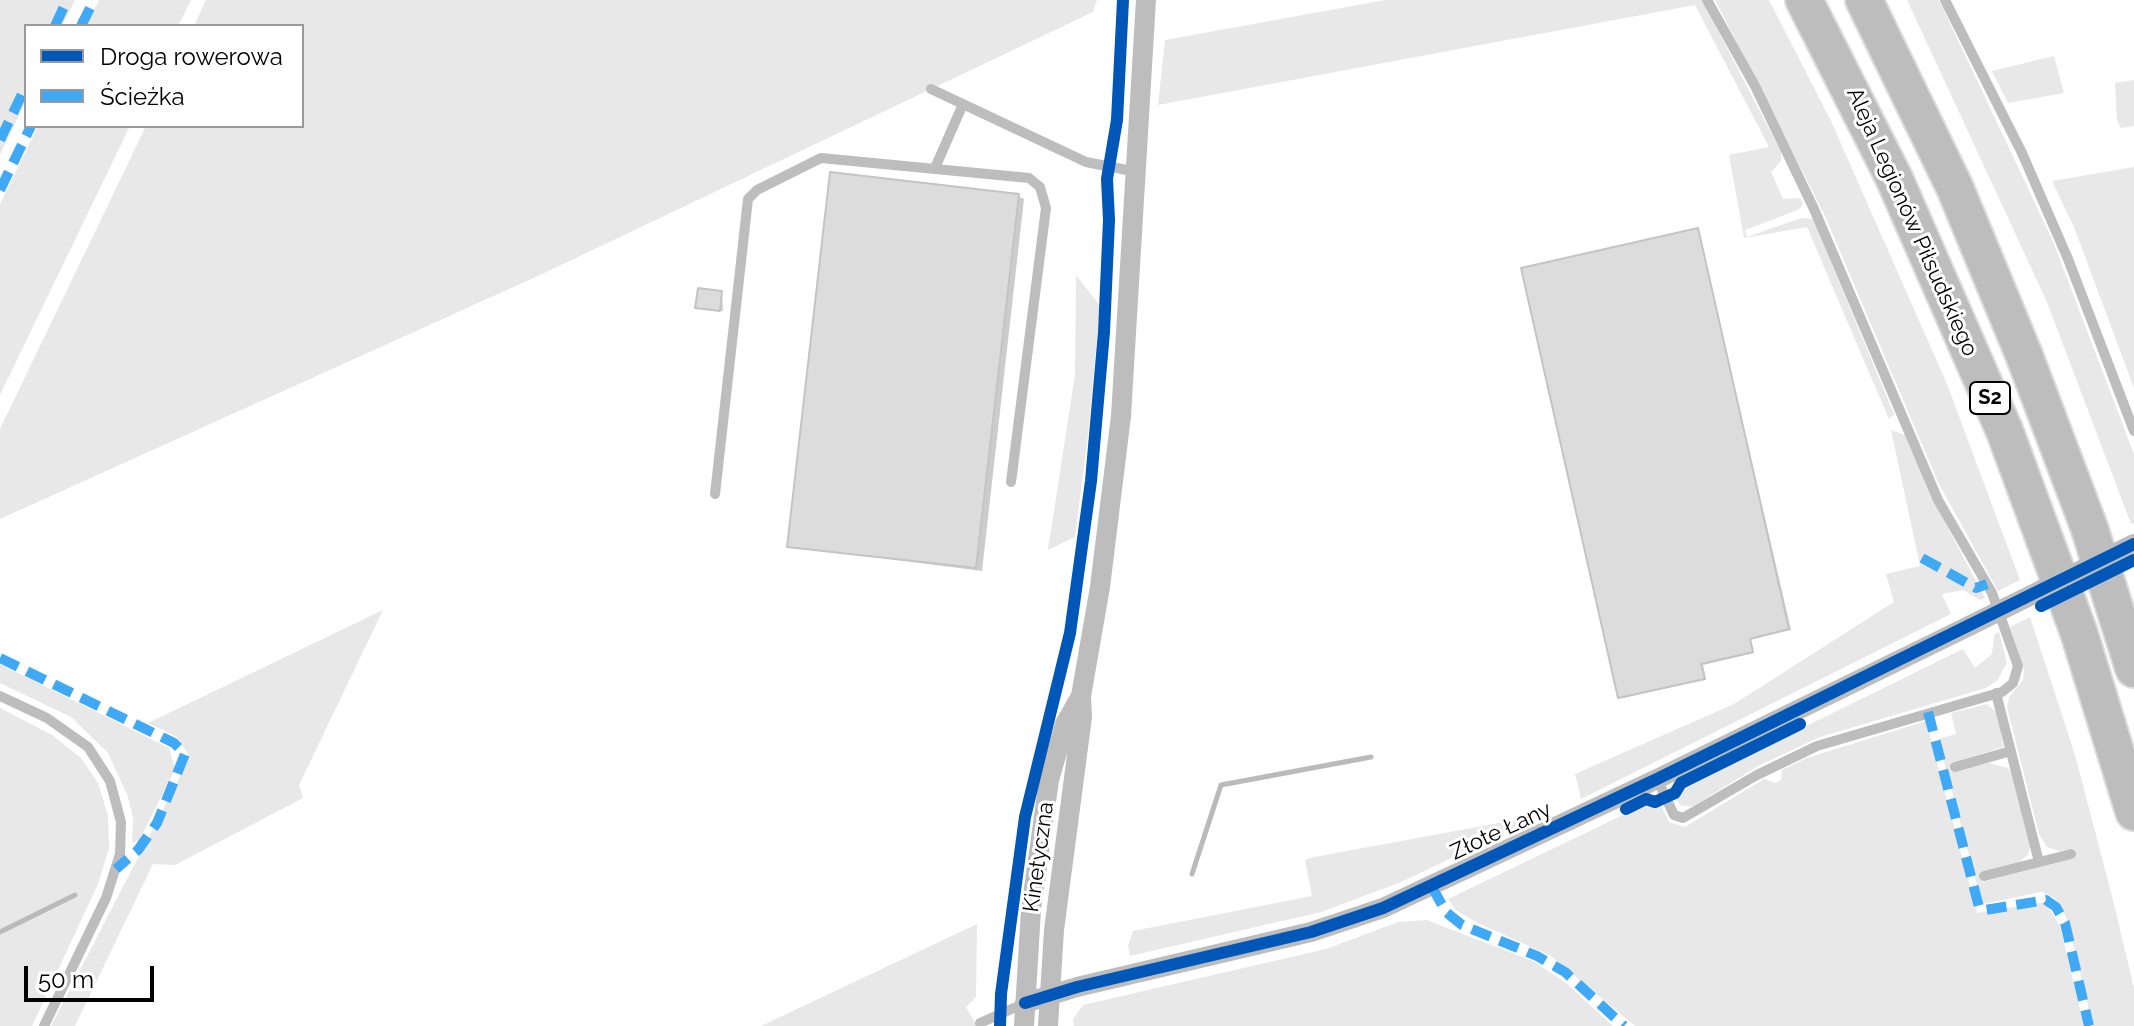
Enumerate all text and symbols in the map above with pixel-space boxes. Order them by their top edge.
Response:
legend [24,24,304,128]
text: Droga rowerowa [100,42,283,71]
text: Ścieżka [100,82,184,111]
street label: Aleja Legionów Piłsudskiego [1841,84,1983,360]
road number: S2 [1970,382,2010,414]
street label: Złote Łany [1446,796,1556,866]
street label: Kinetyczna [1018,800,1060,914]
scale bar [28,950,158,1000]
text: 50 m [38,965,94,994]

